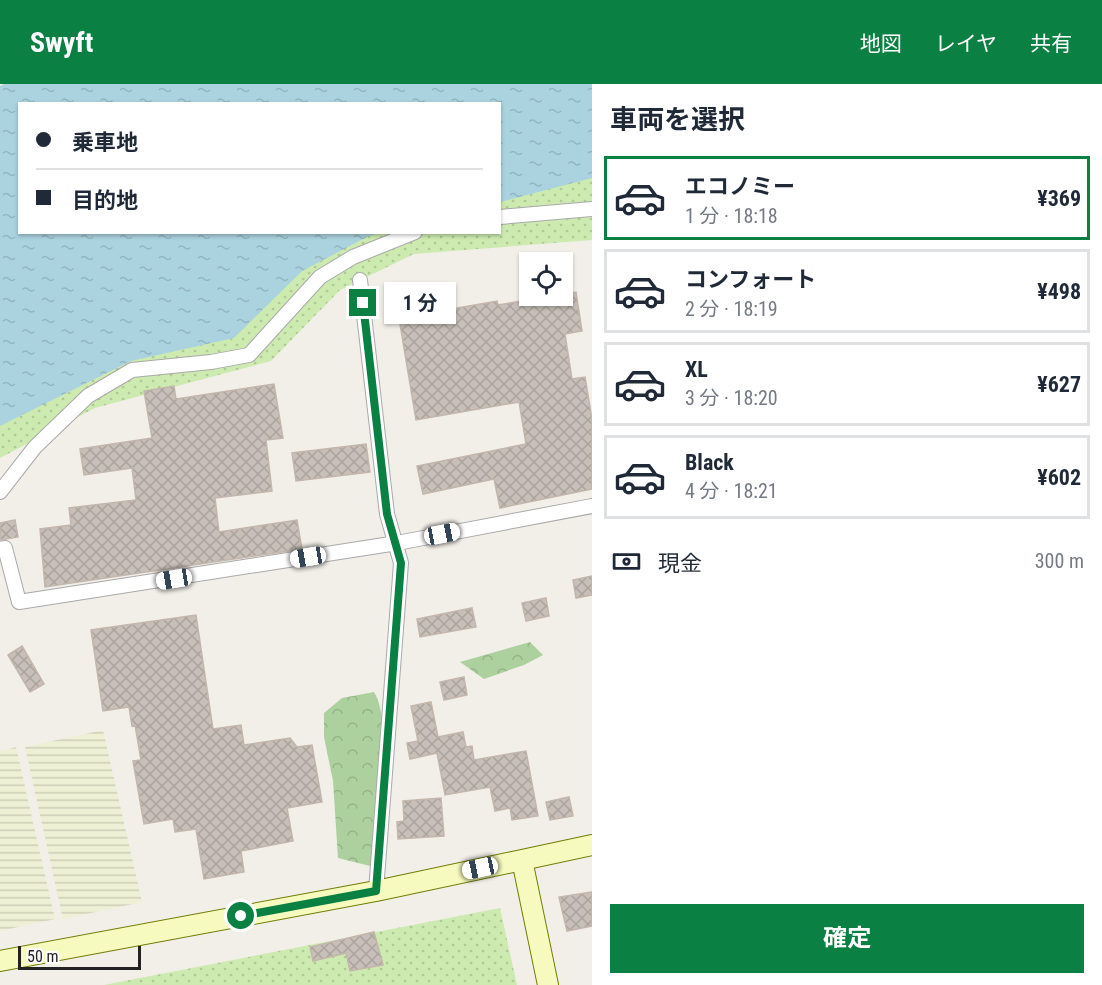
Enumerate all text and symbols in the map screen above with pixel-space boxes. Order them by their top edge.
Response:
text: Swyft [30,26,93,59]
text: 地図 [860,32,902,56]
text: レイヤ [935,32,997,56]
text: 共有 [1030,32,1072,56]
text: 車両を選択 [610,104,745,136]
text: 乗車地 [72,130,138,155]
icon: car [613,171,667,225]
text: エコノミー [685,174,795,199]
text: ¥369 [1037,186,1081,211]
text: 目的地 [72,188,138,213]
text: 1 分 · 18:18 [685,204,778,228]
map controls [519,252,573,306]
button: locate [519,252,573,306]
icon: car [613,264,667,318]
text: コンフォート [685,267,816,292]
text: ¥498 [1037,279,1081,304]
callout: 1 分 [384,282,456,324]
route end [349,289,376,316]
text: 1 分 [403,291,437,315]
text: 2 分 · 18:19 [685,297,778,321]
icon: car [613,357,667,411]
text: XL [685,357,708,382]
text: ¥627 [1037,372,1081,397]
text: 3 分 · 18:20 [685,386,778,410]
icon: car [613,450,667,504]
text: Black [685,450,734,475]
text: ¥602 [1037,465,1081,490]
text: 4 分 · 18:21 [685,479,778,503]
car [423,522,461,546]
car [289,545,327,569]
icon: cash [610,545,643,578]
text: 300 m [1035,549,1084,573]
text: 現金 [658,551,702,576]
car [155,567,193,591]
car [461,855,499,881]
route start [227,902,254,929]
button: 確定 [610,904,1084,973]
scale bar [18,943,141,970]
text: 50 m [27,947,59,966]

